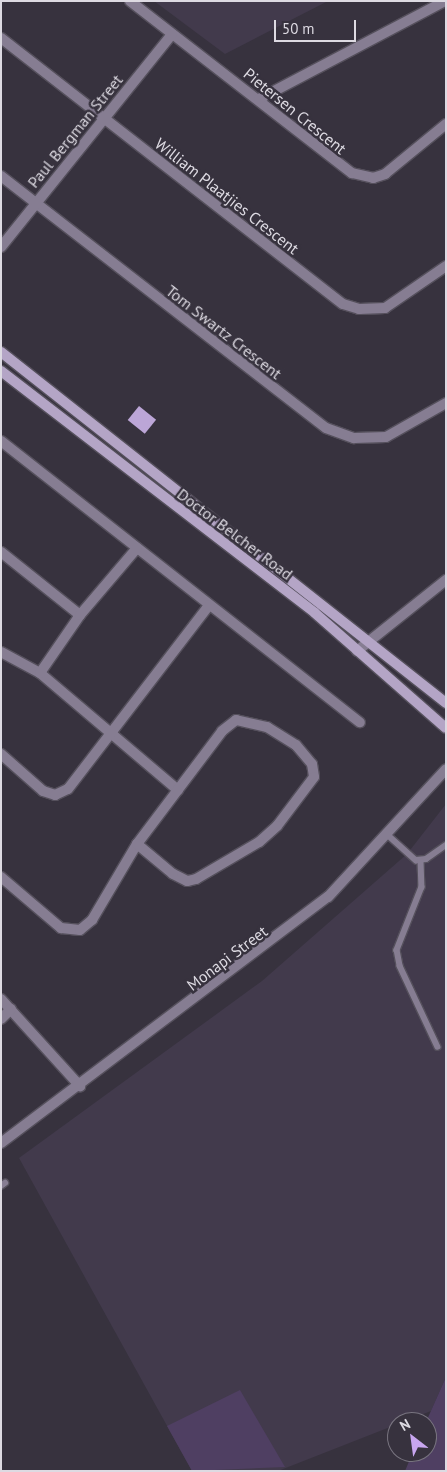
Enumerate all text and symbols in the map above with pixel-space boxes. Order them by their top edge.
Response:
scale bar [277,10,360,42]
text: 50 m [282,19,315,38]
street label: Pietersen Crescent [240,64,350,158]
street label: Paul Bergman Street [23,70,127,192]
street label: William Plaatjies Crescent [151,134,303,258]
street label: Tom Swartz Crescent [162,281,286,383]
street label: Doctor Belcher Road [173,484,297,584]
street label: Monapi Street [183,921,271,995]
north arrow [387,1412,437,1462]
text: N [397,1415,413,1435]

